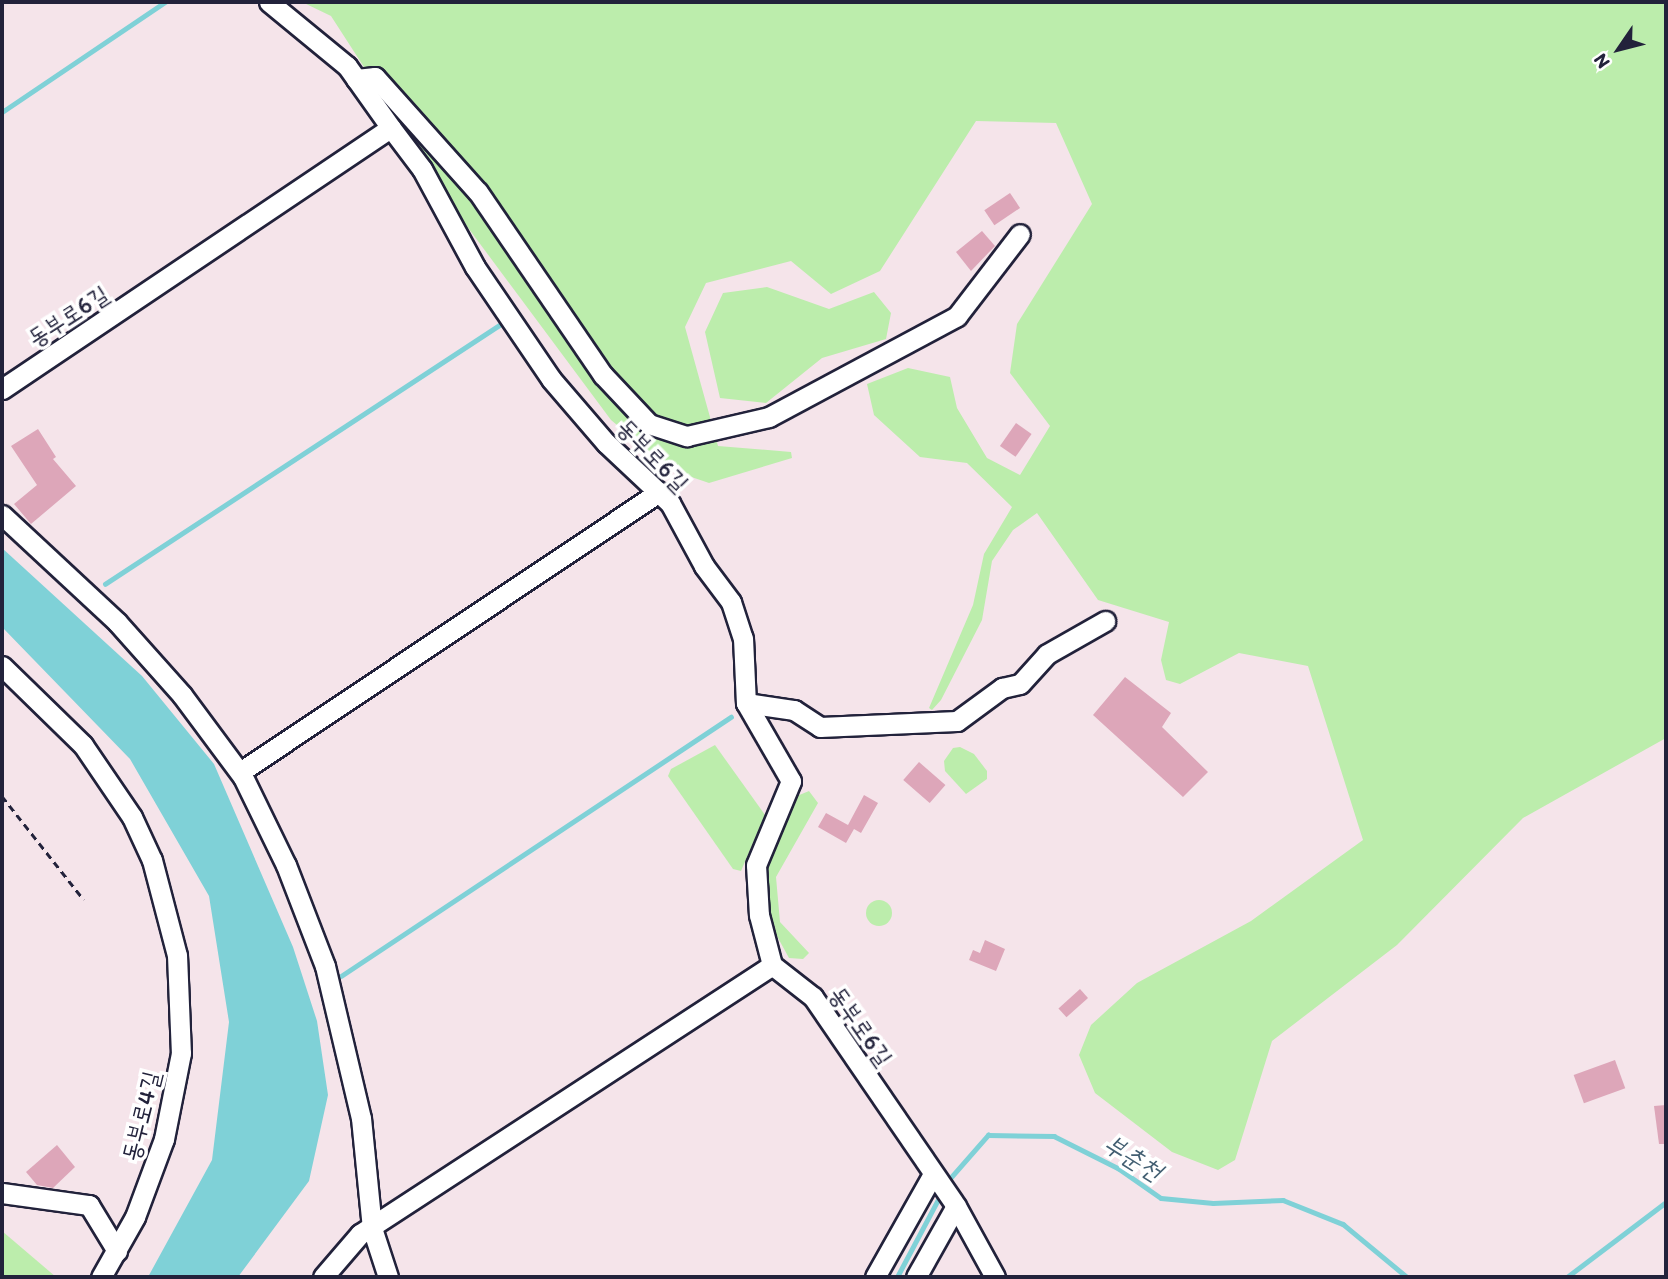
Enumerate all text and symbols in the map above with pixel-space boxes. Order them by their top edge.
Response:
north arrow [1584,14,1654,84]
text: N [1588,49,1614,73]
street label: 동부로6길 [22,279,114,353]
street label: 동부로6길 [611,413,695,497]
street label: 동부로6길 [823,981,899,1071]
street label: 동부로4길 [116,1068,166,1164]
water label: 부춘천 [1098,1128,1168,1188]

